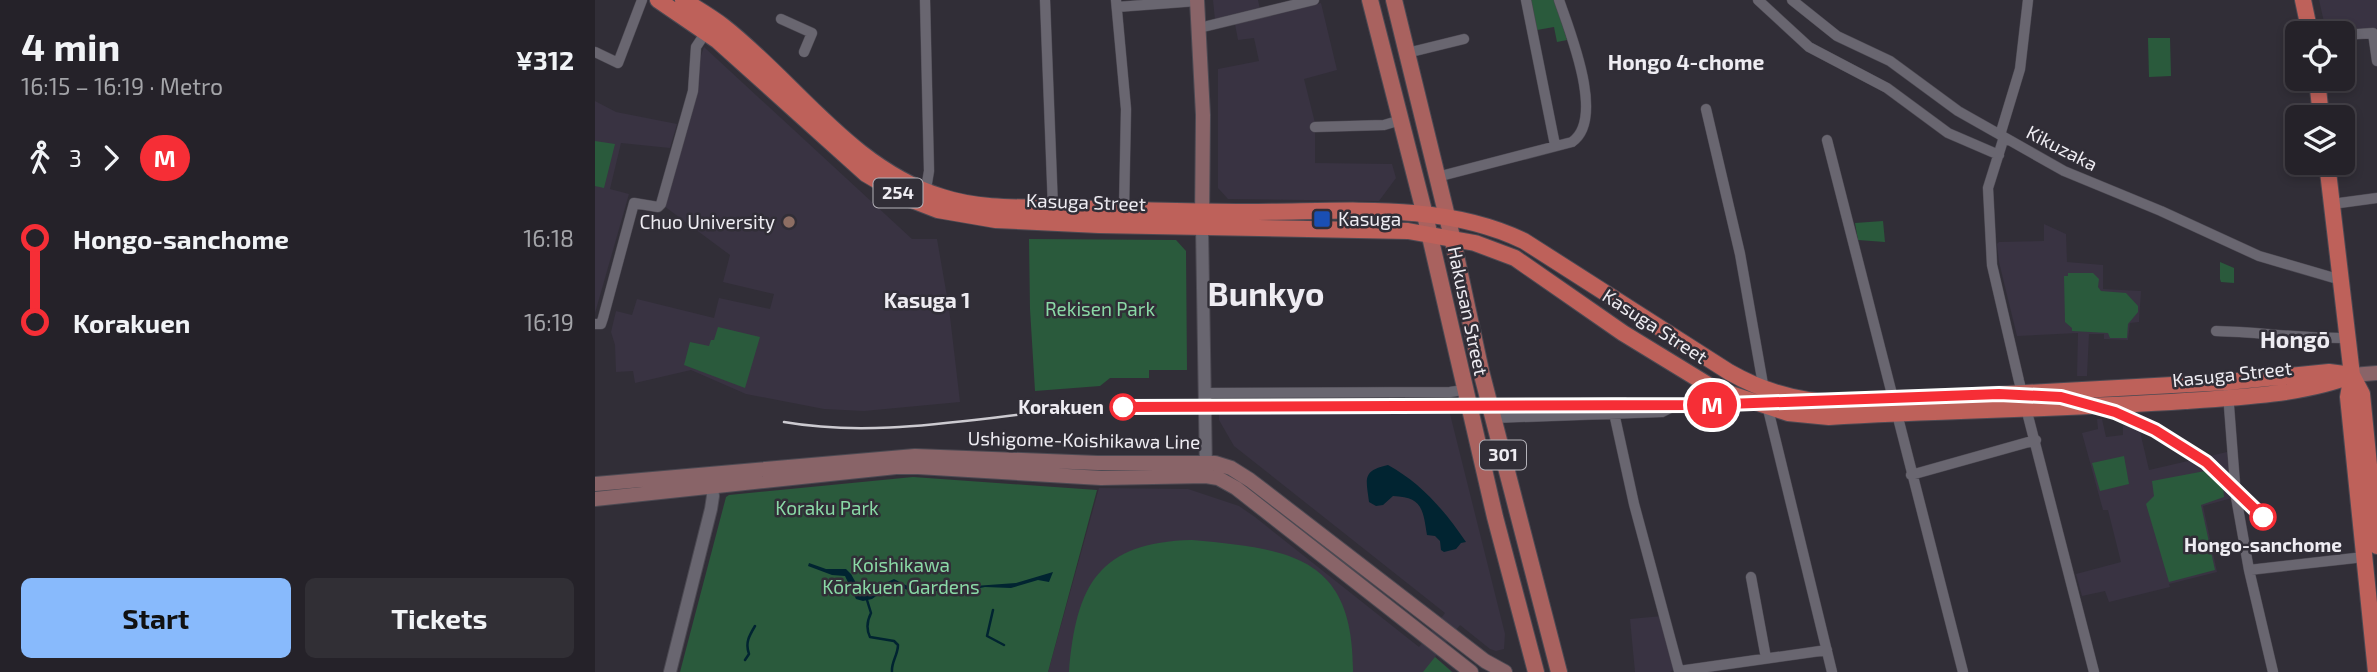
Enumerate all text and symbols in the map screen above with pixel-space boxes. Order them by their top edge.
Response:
map controls [2285,21,2355,175]
button: locate [2285,21,2355,91]
text: 4 min [21,23,120,69]
text: ¥312 [516,44,574,75]
district label: Hongo 4-chome [1608,49,1764,74]
text: 16:15 – 16:19 · Metro [21,72,223,100]
button: layers [2285,105,2355,175]
street label: Kikuzaka [2023,120,2102,175]
icon: walk [21,139,59,177]
icon: forward [92,139,130,177]
text: M [154,143,176,172]
text: 3 [69,144,82,172]
road number: 254 [873,178,923,208]
street label: Kasuga Street [1026,188,1146,215]
place label: Kasuga [1338,207,1401,230]
marker: Kasuga [1312,209,1332,229]
place label: Chuo University [639,210,775,233]
marker: Chuo University [781,214,797,230]
text: Hongo-sanchome [73,223,289,254]
text: 16:18 [523,224,574,252]
street label: Hakusan Street [1444,244,1493,378]
district label: Bunkyo [1208,273,1324,313]
street label: Kasuga Street [1599,283,1712,368]
district label: Kasuga 1 [884,287,970,312]
park label: Rekisen Park [1045,297,1155,320]
text: Korakuen [73,307,190,338]
text: 16:19 [524,308,574,336]
district label: Hongō [2260,325,2330,353]
street label: Kasuga Street [2171,356,2293,391]
line badge: M [1689,382,1735,428]
text: M [1701,390,1723,419]
marker: Korakuen [1110,394,1136,420]
place label: Korakuen [1018,395,1104,418]
street label: Ushigome-Koishikawa Line [967,426,1201,453]
road number: 301 [1480,440,1526,470]
park label: Koraku Park [775,496,879,519]
marker: Hongo-sanchome [2250,504,2276,530]
place label: Hongo-sanchome [2184,533,2342,556]
park label: Koishikawa Kōrakuen Gardens [822,553,980,598]
button: Start [21,578,291,658]
button: Tickets [305,578,574,658]

